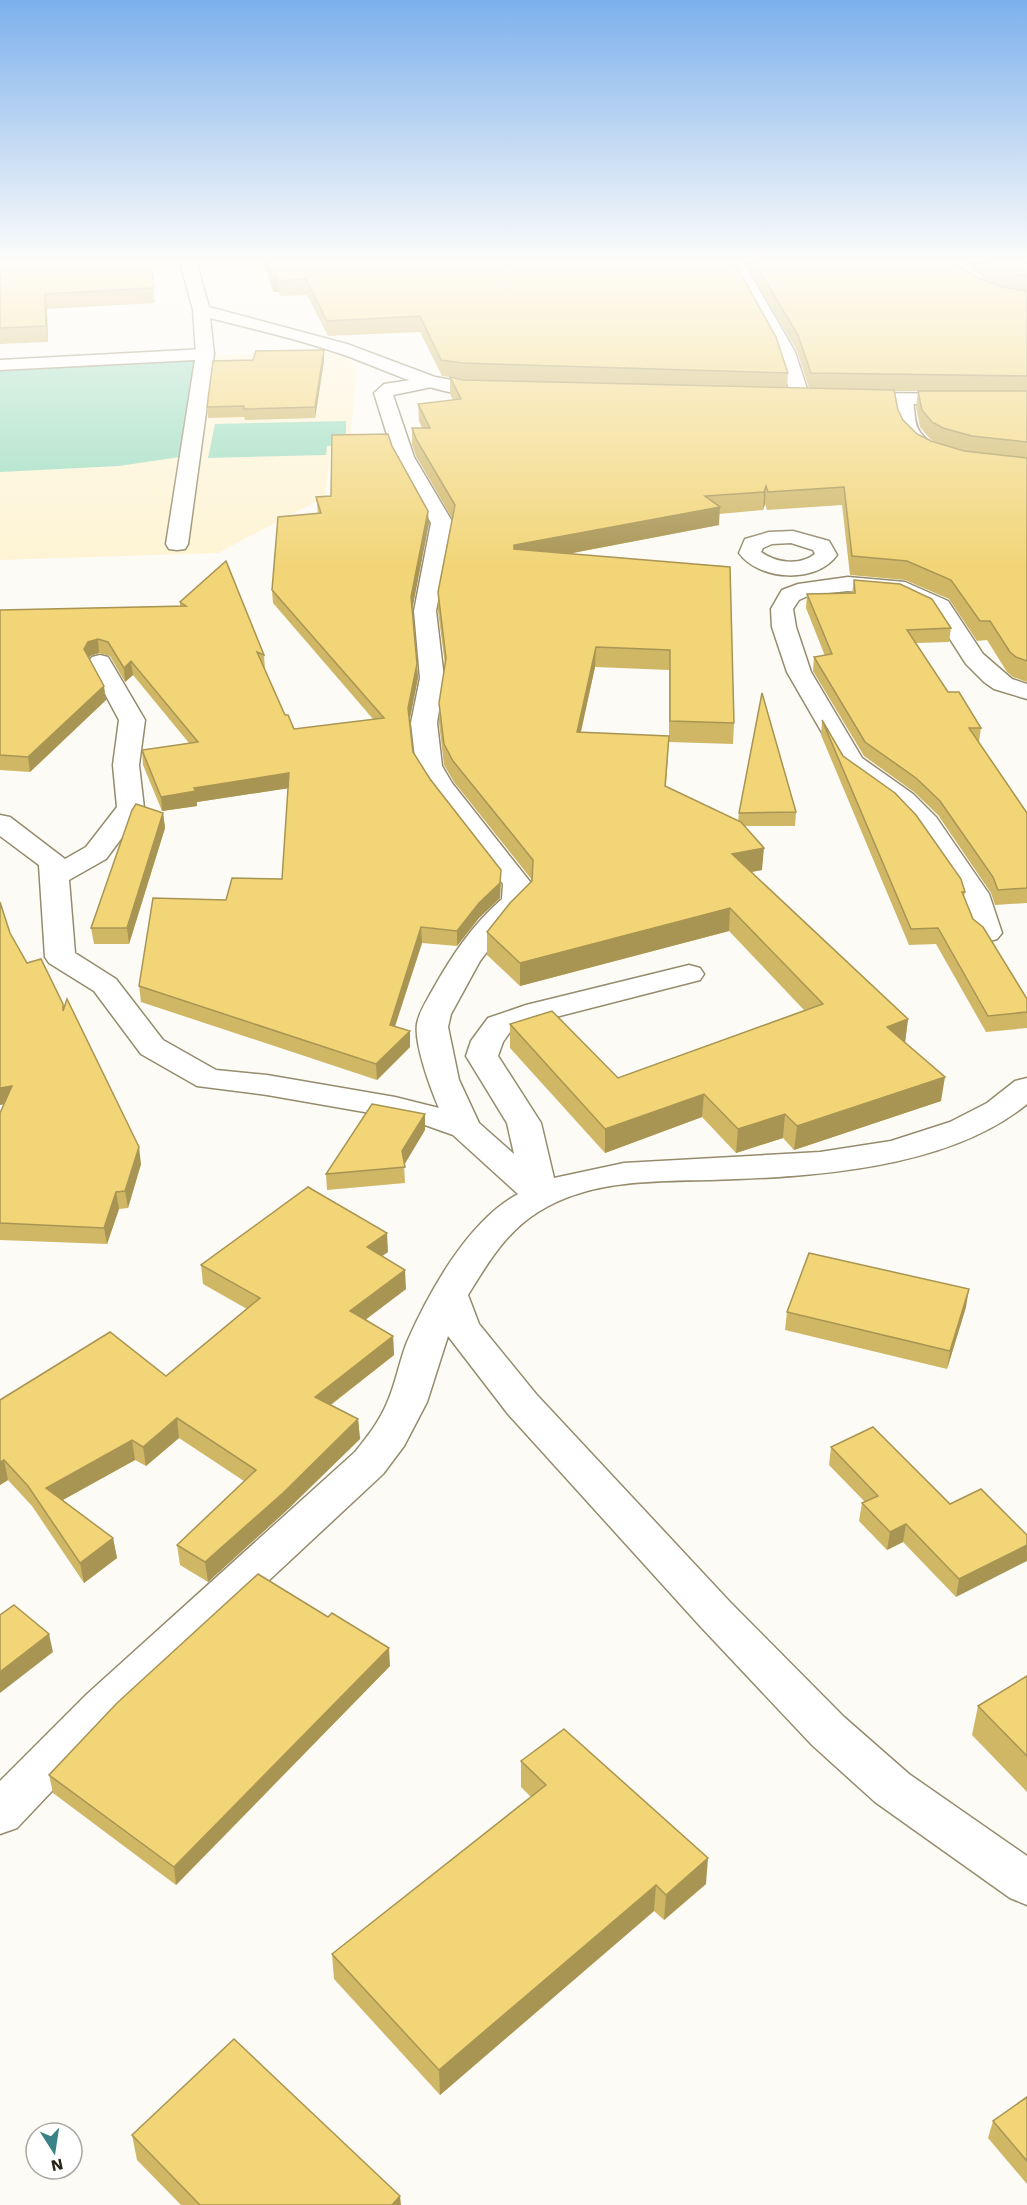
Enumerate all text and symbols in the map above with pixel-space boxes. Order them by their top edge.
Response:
north arrow [24,2121,84,2181]
text: N [49,2155,65,2176]

